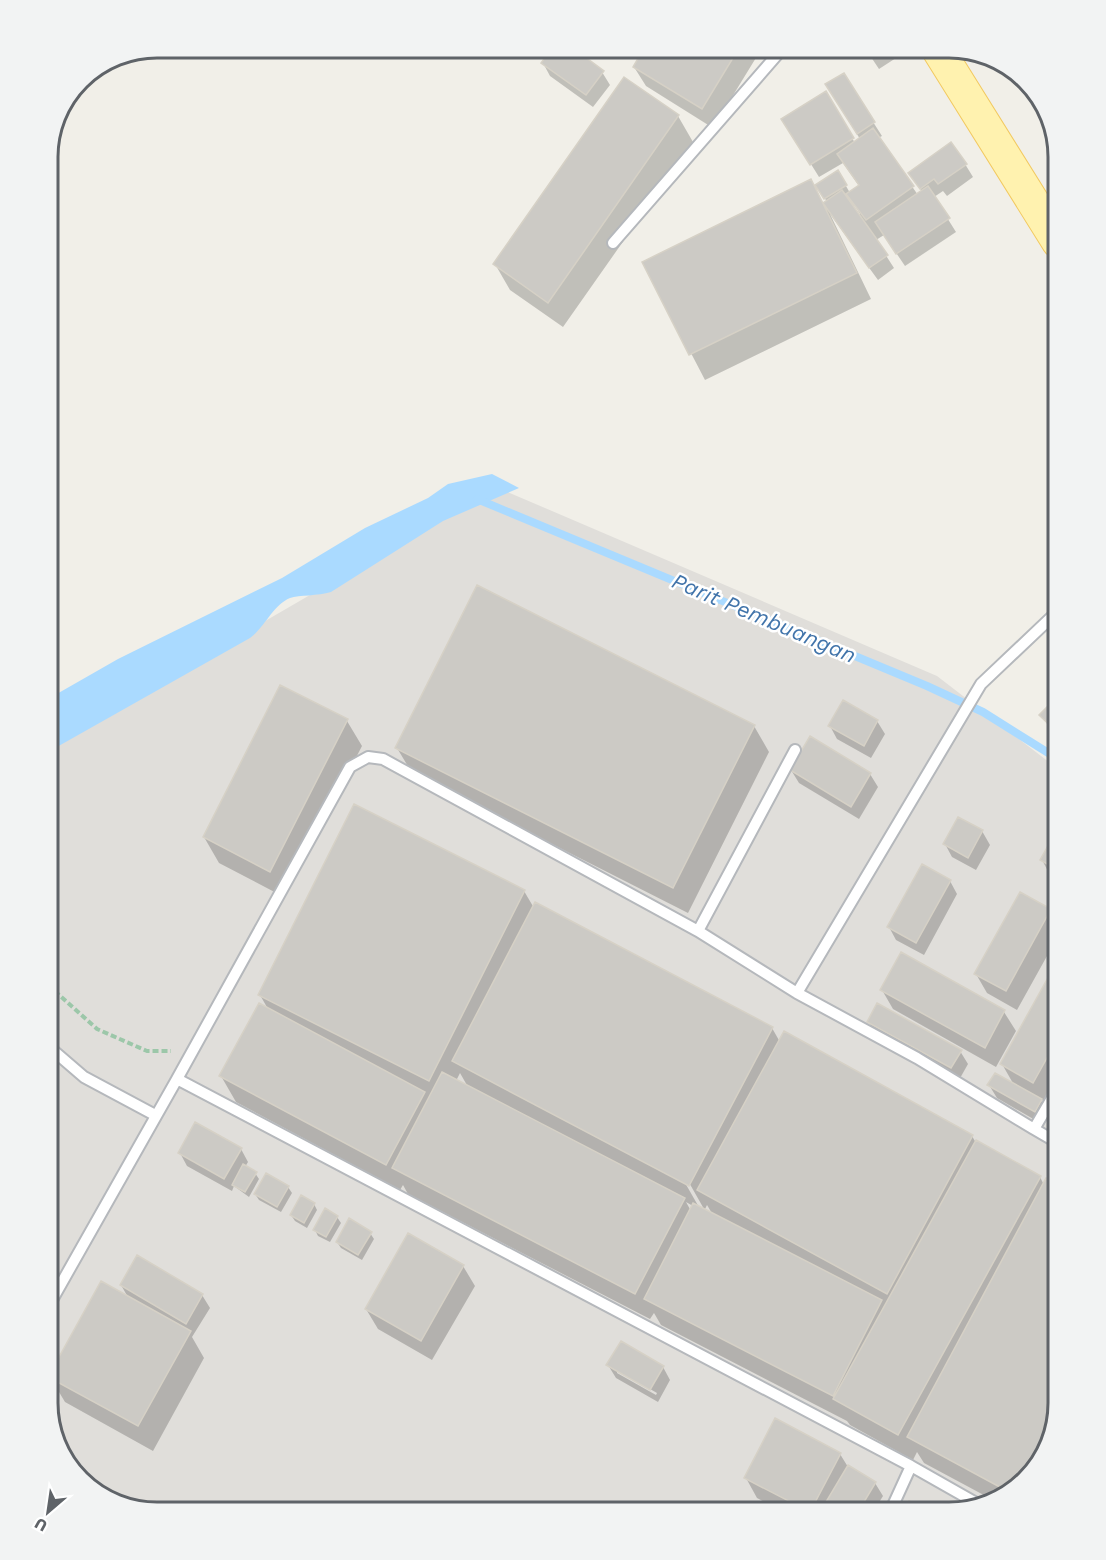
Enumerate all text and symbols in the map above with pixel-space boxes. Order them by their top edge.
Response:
water label: Parit Pembuangan [668,568,860,668]
north arrow [18,1482,78,1542]
text: U [31,1514,51,1536]

